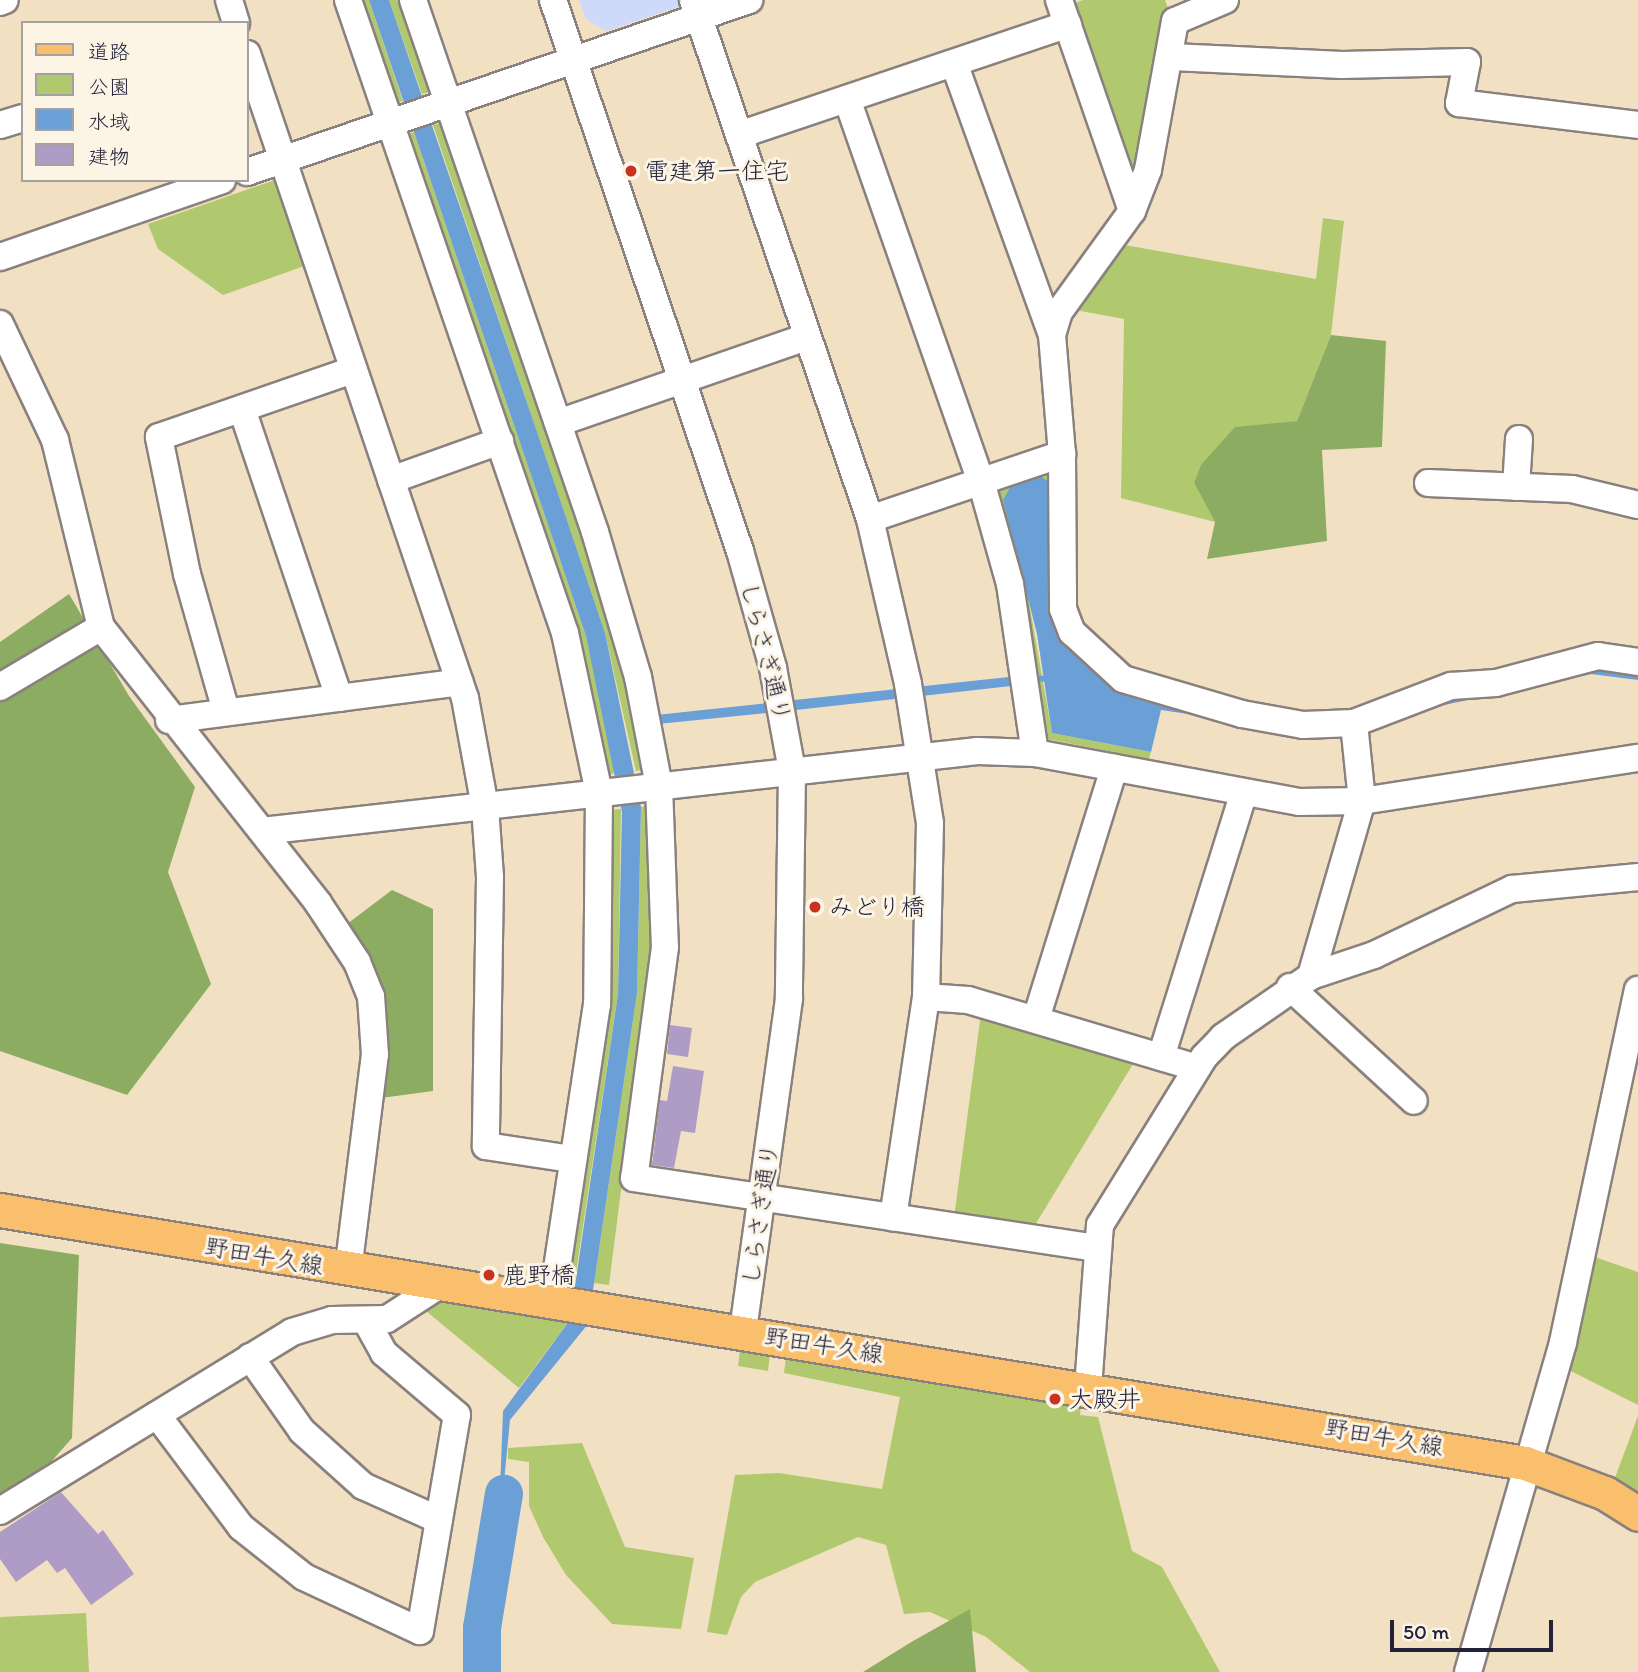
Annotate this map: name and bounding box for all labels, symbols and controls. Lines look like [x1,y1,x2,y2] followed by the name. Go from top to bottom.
[21,21,248,182] legend
[88,39,130,64] text: 道路
[88,74,130,99] text: 公園
[88,109,130,134] text: 水域
[88,144,130,169] text: 建物
[645,157,789,185] place label: 電建第一住宅
[623,163,639,179] marker: 電建第一住宅
[735,579,797,725] street label: しらさぎ通り
[829,893,925,921] place label: みどり橋
[807,899,823,915] marker: みどり橋
[736,1141,784,1287] street label: しらさぎ通り
[202,1231,326,1281] street label: 野田牛久線
[503,1261,575,1289] place label: 鹿野橋
[481,1267,497,1283] marker: 鹿野橋
[762,1321,886,1369] street label: 野田牛久線
[1069,1385,1141,1413] place label: 大殿井
[1047,1391,1063,1407] marker: 大殿井
[1322,1412,1446,1462] street label: 野田牛久線
[1393,1606,1556,1650] scale bar
[1403,1619,1449,1644] text: 50 m

